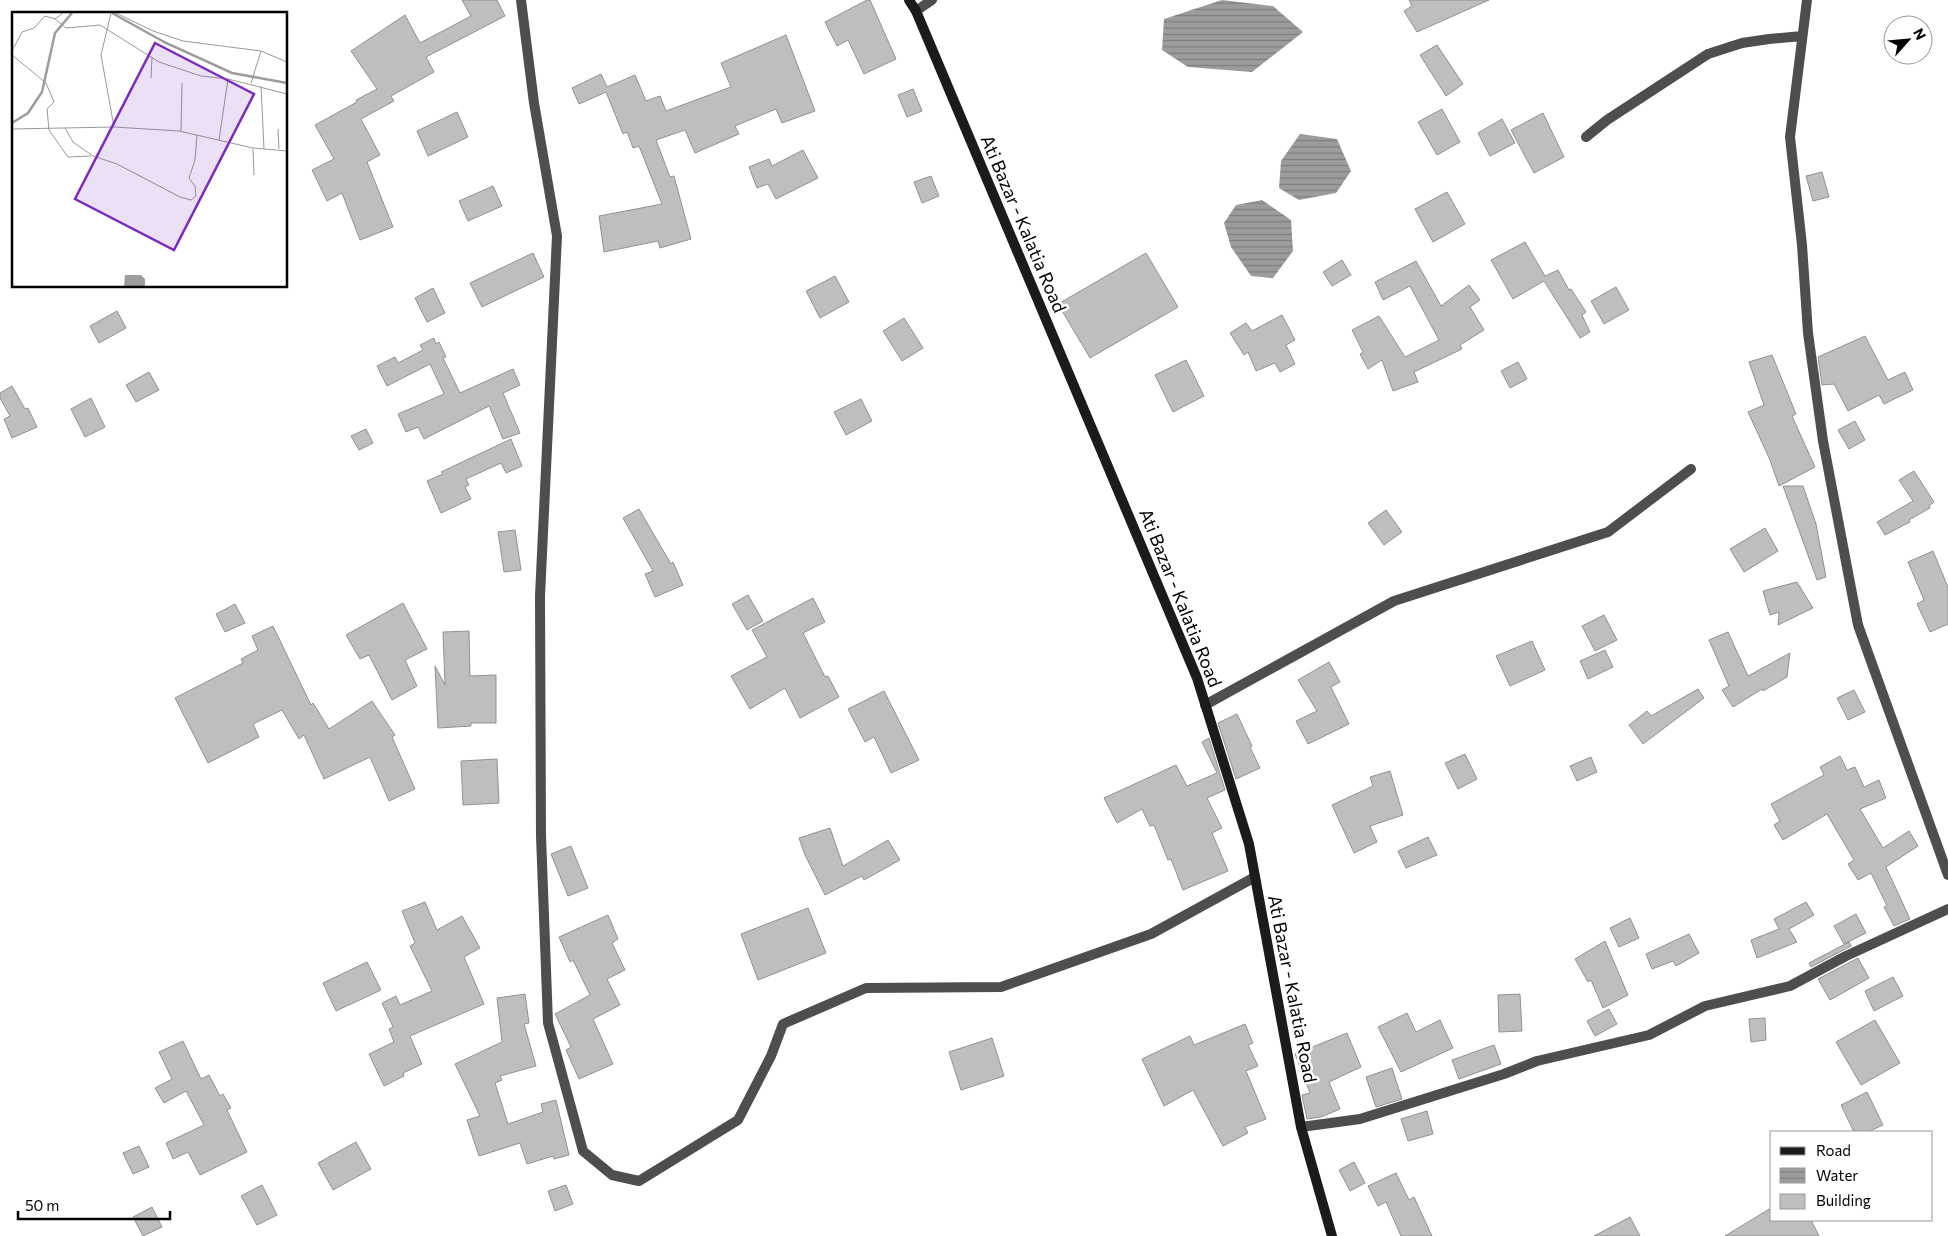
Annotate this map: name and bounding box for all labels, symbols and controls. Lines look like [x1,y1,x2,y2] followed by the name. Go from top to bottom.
[12,12,288,288] inset map
[1883,15,1933,65] north arrow
[1910,25,1930,42] text: N
[977,132,1071,316] street label: Ati Bazar - Kalatia Road
[1135,505,1227,690] street label: Ati Bazar - Kalatia Road
[1264,893,1322,1084] street label: Ati Bazar - Kalatia Road
[1770,1131,1933,1221] legend
[1816,1141,1851,1159] text: Road
[1816,1166,1858,1184] text: Water
[18,1188,170,1220] scale bar
[1816,1191,1871,1209] text: Building
[25,1196,59,1214] text: 50 m

